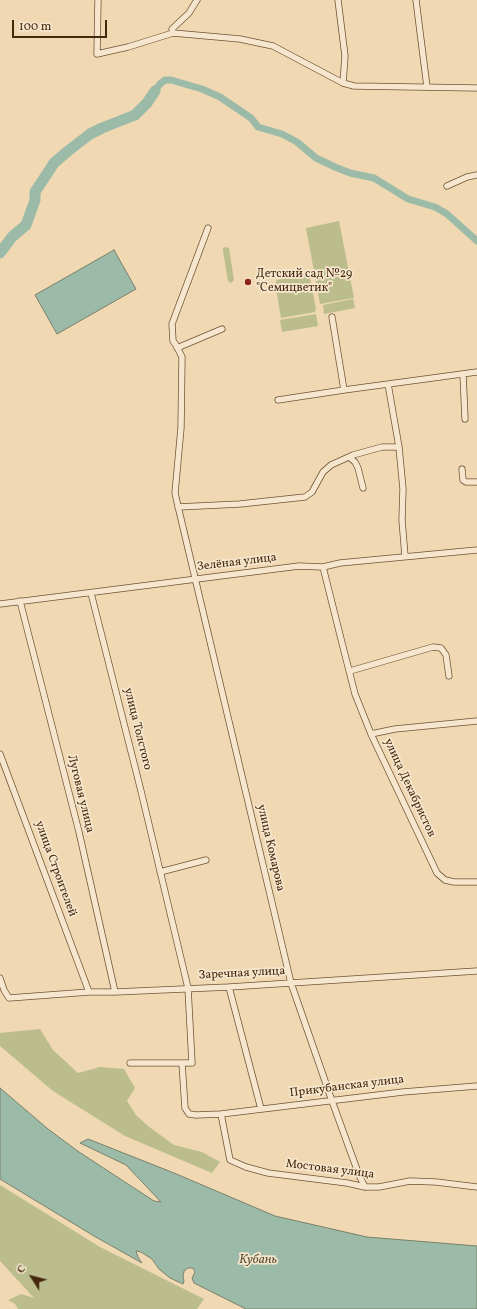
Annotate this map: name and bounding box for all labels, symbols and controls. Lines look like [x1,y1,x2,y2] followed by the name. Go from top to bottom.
[14,12,109,38] scale bar
[19,19,51,35] text: 100 m
[256,268,352,296] place label: Детский сад №29 "Семицветик"
[243,277,253,287] marker: Детский сад №29 "Семицветик"
[196,551,278,575] street label: Зелёная улица
[120,686,154,772] street label: улица Толстого
[380,736,438,840] street label: улица Декабристов
[63,754,97,834] street label: Луговая улица
[253,803,287,893] street label: улица Комарова
[31,819,79,919] street label: улица Строителей
[198,965,286,983] street label: Заречная улица
[289,1073,405,1101] street label: Прикубанская улица
[285,1157,375,1183] street label: Мостовая улица
[239,1253,277,1269] water label: Кубань
[12,1257,52,1297] north arrow
[14,1262,30,1277] text: С

